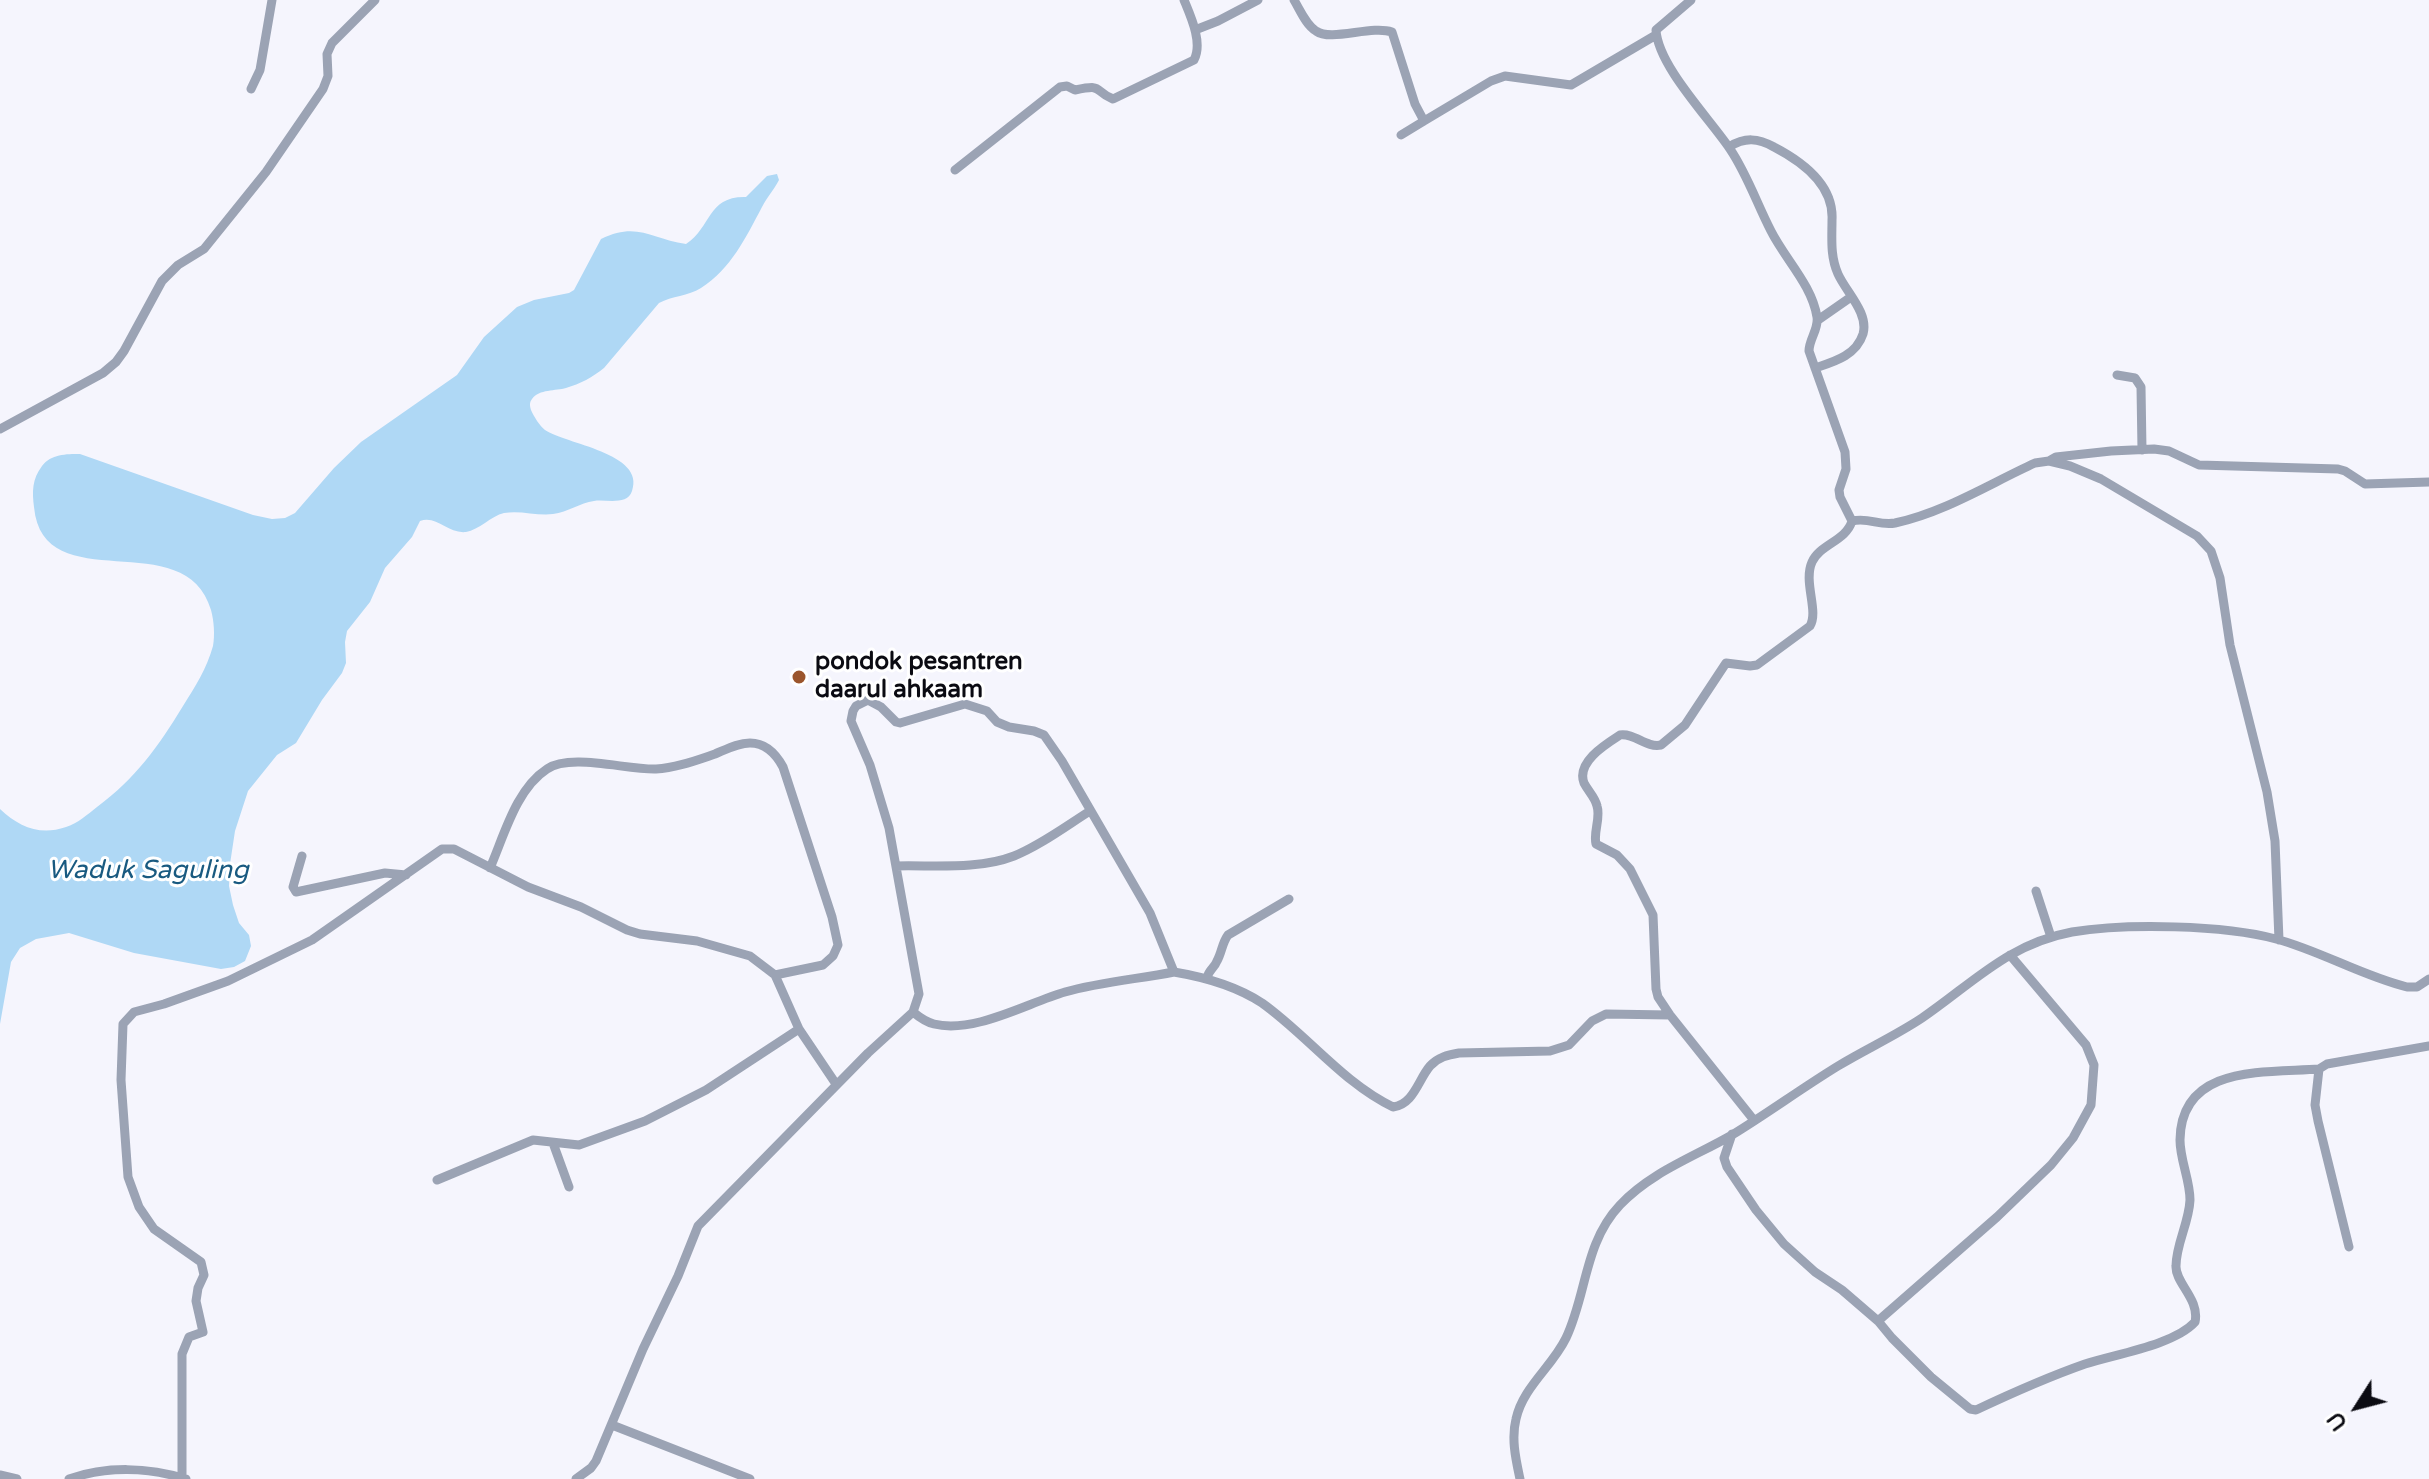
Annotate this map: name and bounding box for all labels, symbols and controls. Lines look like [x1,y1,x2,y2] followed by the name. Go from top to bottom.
[815,649,1023,705] place label: pondok pesantren daarul ahkaam
[790,668,808,686] marker: pondok pesantren daarul ahkaam
[47,855,249,887] water label: Waduk Saguling
[2317,1367,2397,1447] north arrow
[2322,1407,2353,1435] text: U

